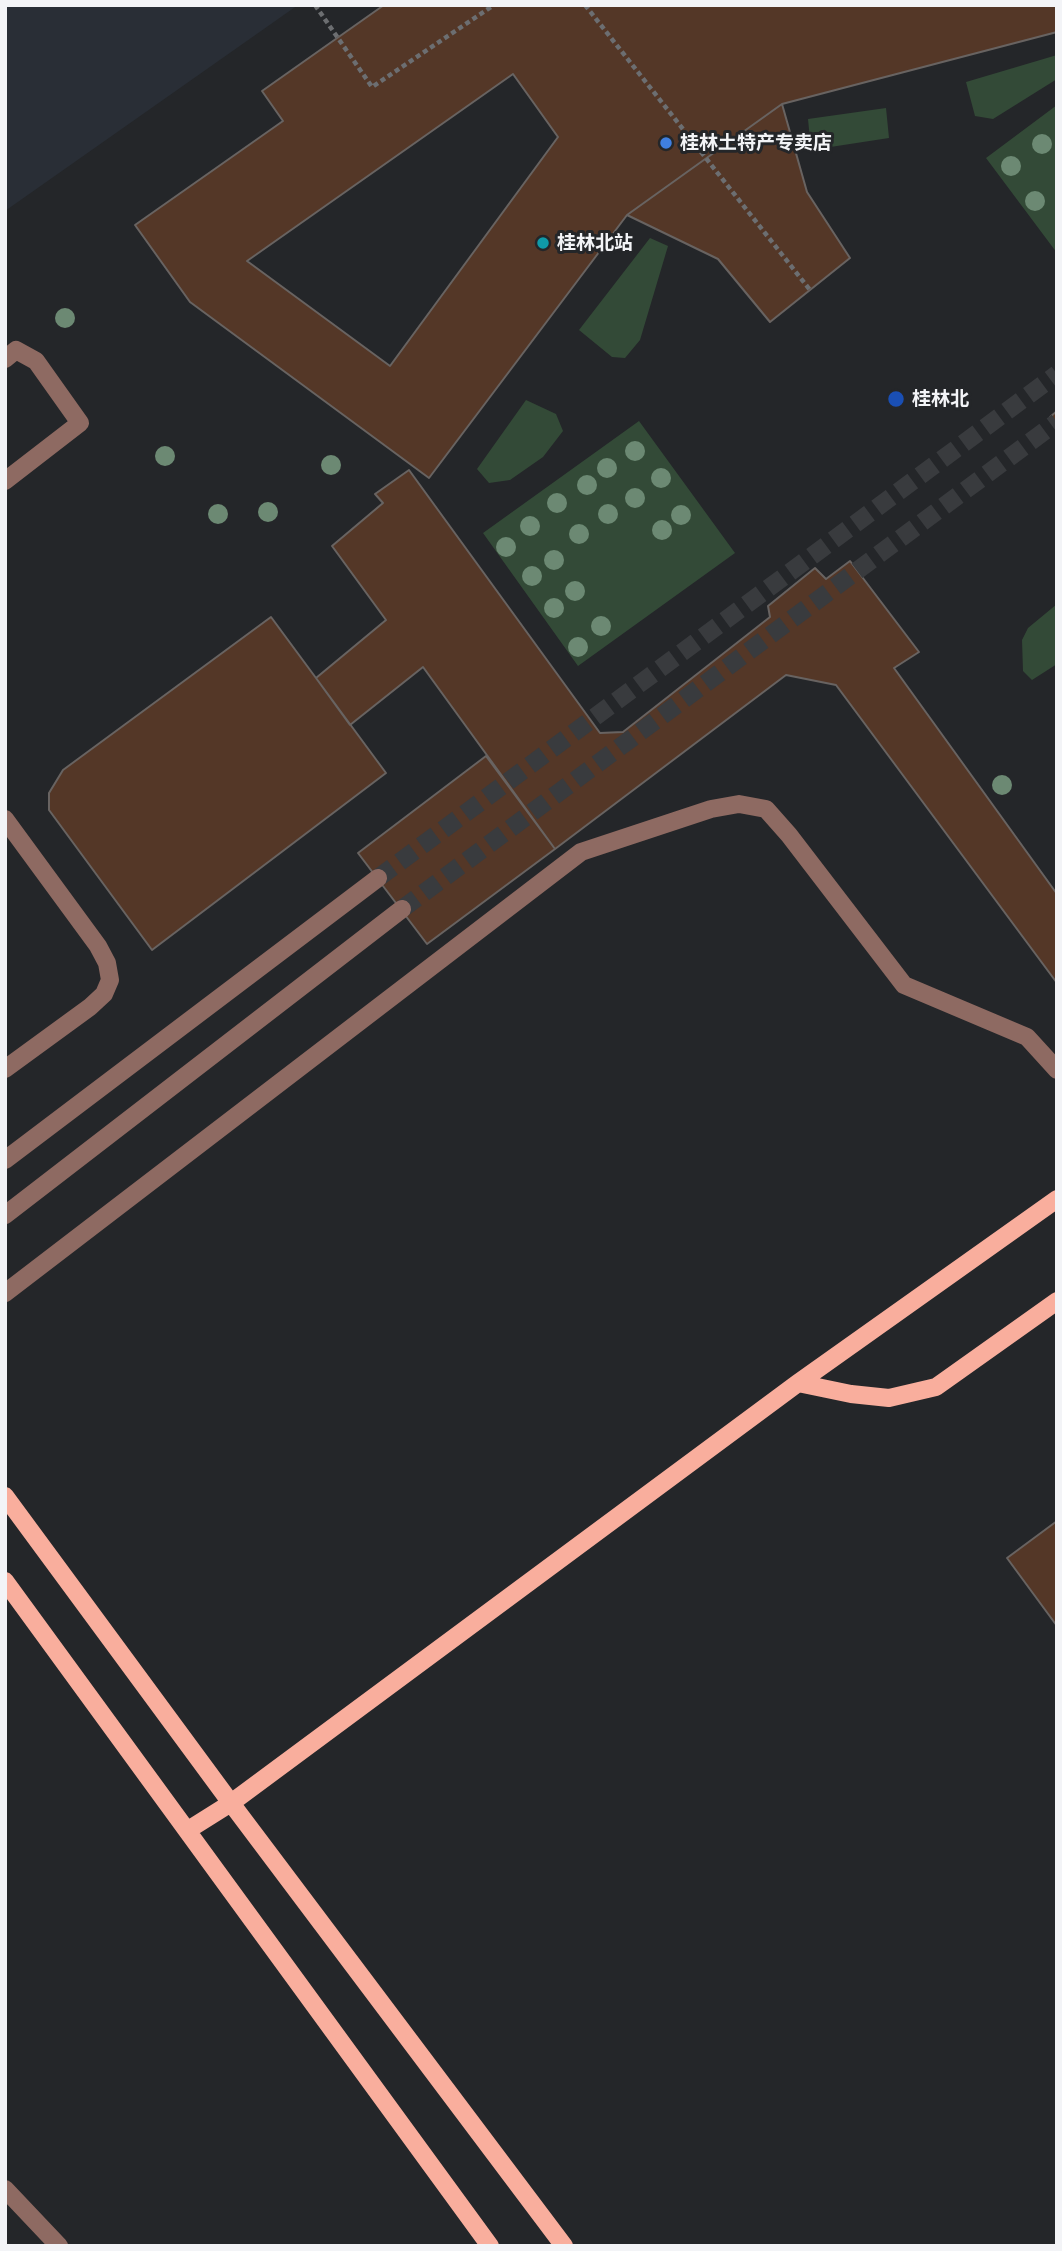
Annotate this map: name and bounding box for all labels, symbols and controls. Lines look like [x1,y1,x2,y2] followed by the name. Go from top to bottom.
[680,132,832,154] place label: 桂林土特产专卖店
[658,135,674,151] marker: 桂林土特产专卖店
[557,232,633,254] place label: 桂林北站
[535,235,551,251] marker: 桂林北站
[912,388,969,410] place label: 桂林北
[886,389,906,409] marker: 桂林北

